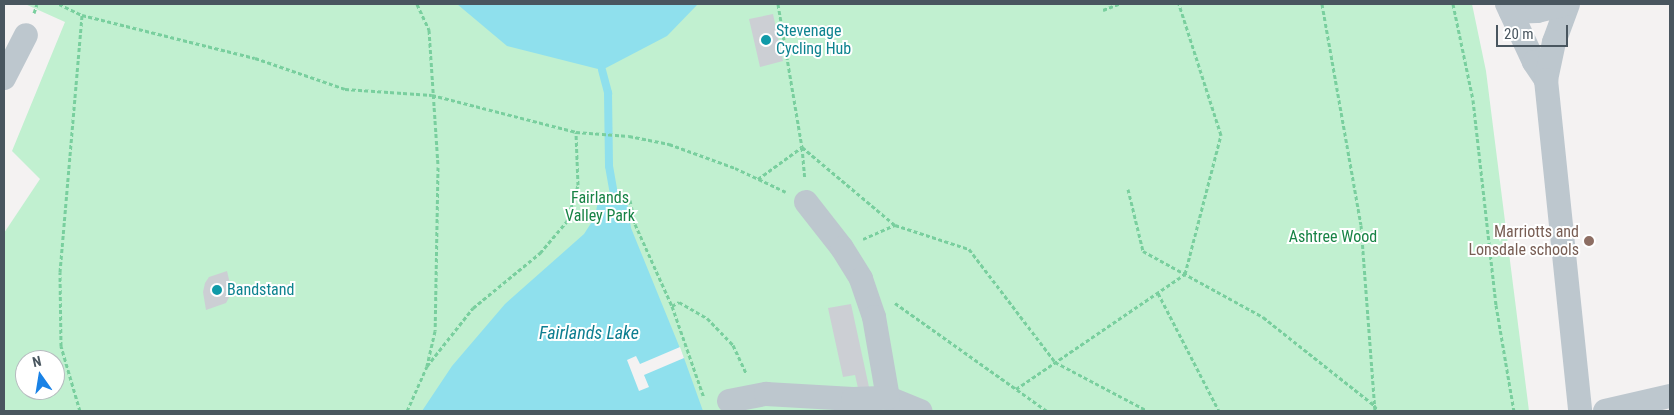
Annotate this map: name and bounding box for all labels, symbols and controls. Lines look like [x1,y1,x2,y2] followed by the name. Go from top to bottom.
[1499,15,1572,47] scale bar
[776,21,851,59] place label: Stevenage Cycling Hub
[1504,25,1534,43] text: 20 m
[760,34,772,46] marker: Stevenage Cycling Hub
[565,188,635,226] park label: Fairlands Valley Park
[1468,222,1579,260] place label: Marriotts and Lonsdale schools
[1289,227,1377,247] park label: Ashtree Wood
[1583,235,1595,247] marker: Marriotts and Lonsdale schools
[227,280,294,300] place label: Bandstand
[211,284,223,296] marker: Bandstand
[539,322,639,344] water label: Fairlands Lake
[15,350,65,400] north arrow
[31,353,43,370] text: N

